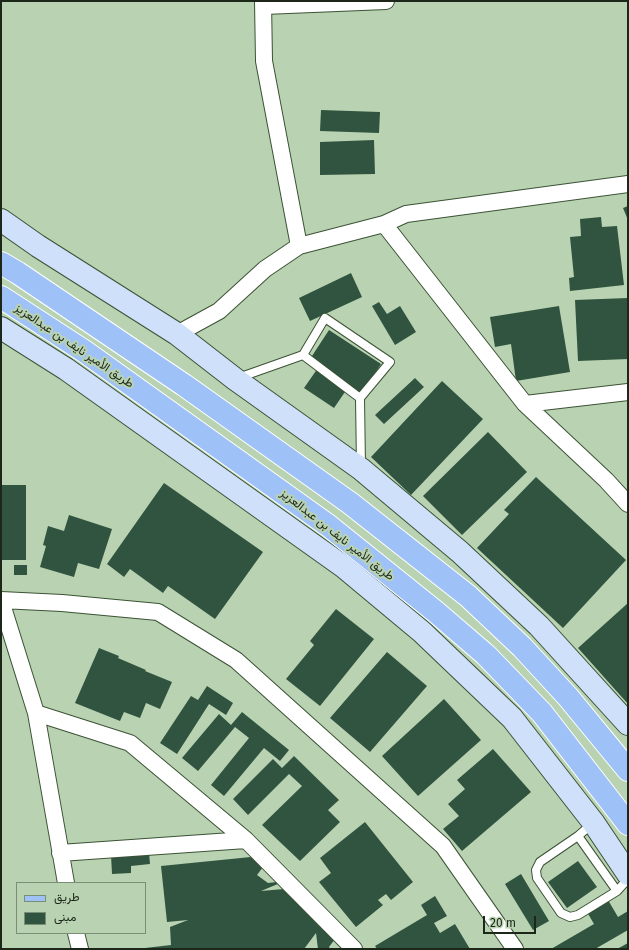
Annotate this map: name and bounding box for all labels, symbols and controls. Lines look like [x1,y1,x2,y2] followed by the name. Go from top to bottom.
[12,301,136,391] street label: طريق الأمير نايف بن عبدالعزيز
[277,486,397,584] street label: طريق الأمير نايف بن عبدالعزيز
[16,882,146,934] legend
[54,890,79,904] text: طريق
[485,908,538,934] scale bar
[54,910,76,924] text: مبنى
[490,916,516,930] text: 20 m

